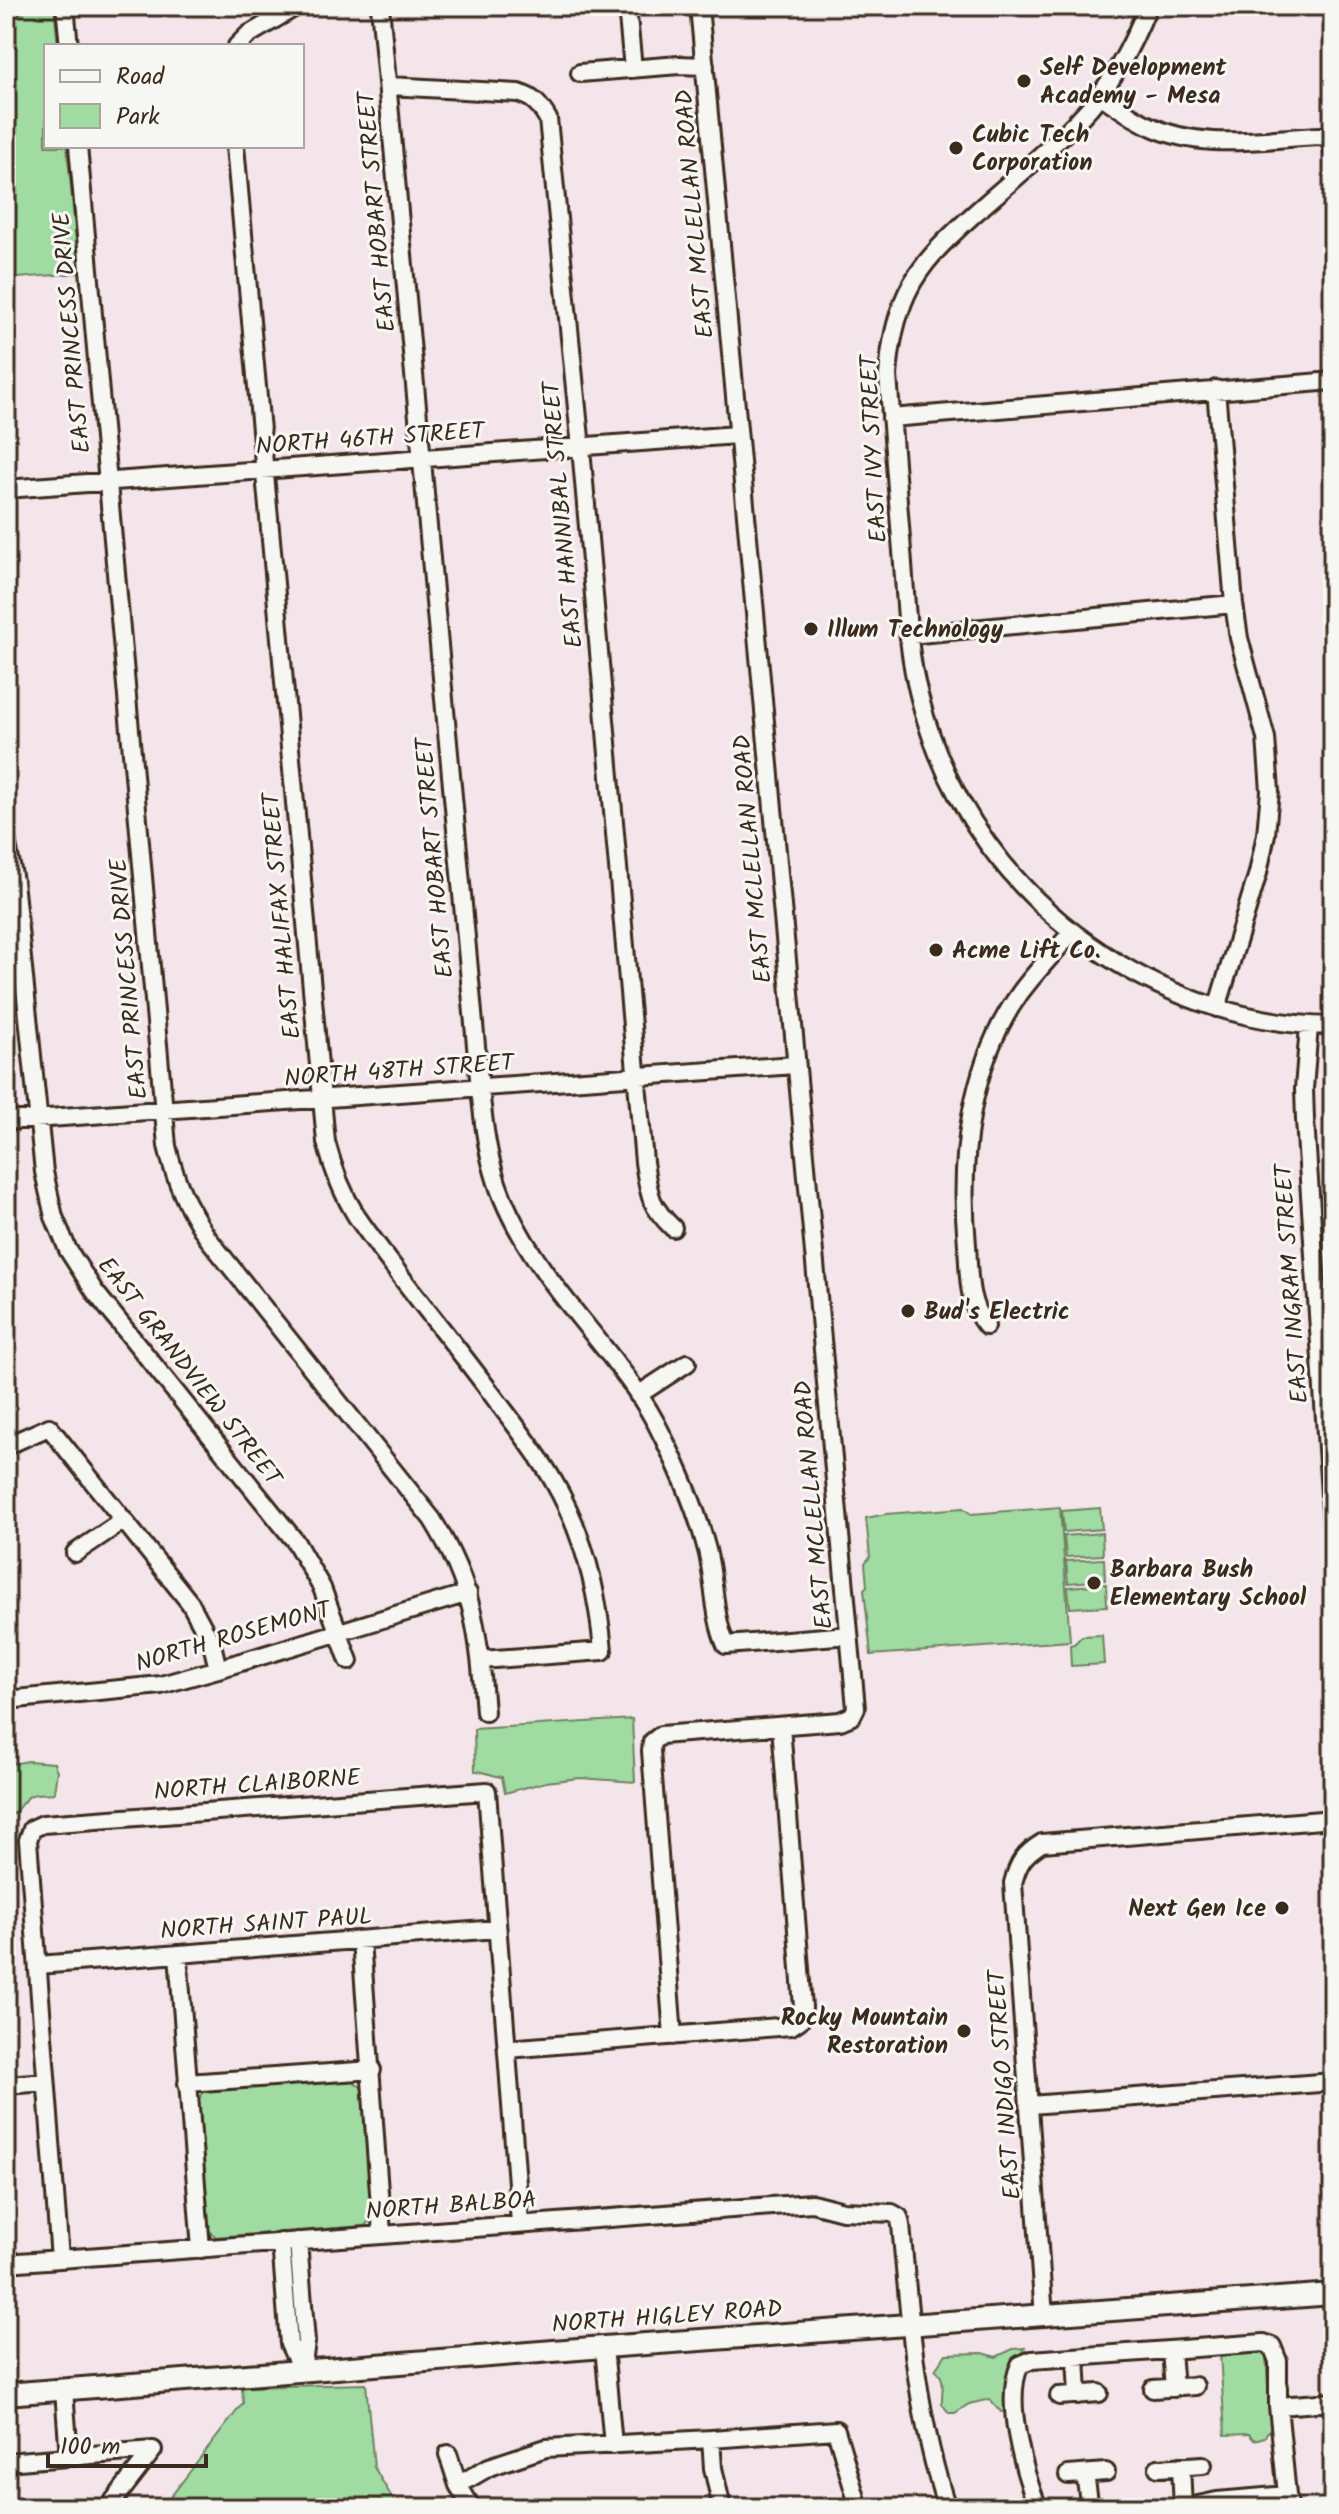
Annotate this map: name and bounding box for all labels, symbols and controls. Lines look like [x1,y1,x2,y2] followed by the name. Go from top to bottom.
[44,44,304,148] legend
[1040,49,1227,116] place label: Self Development Academy - Mesa
[116,58,165,97] text: Road
[1015,72,1033,90] marker: Self Development Academy - Mesa
[347,88,407,334] street label: EAST HOBART STREET
[665,88,726,340] street label: EAST MCLELLAN ROAD
[116,98,160,137] text: Park
[972,116,1093,183] place label: Cubic Tech Corporation
[947,139,965,157] marker: Cubic Tech Corporation
[42,210,102,455] street label: EAST PRINCESS DRIVE
[850,352,899,544] street label: EAST IVY STREET
[532,378,595,650] street label: EAST HANNIBAL STREET
[254,412,488,467] street label: NORTH 46TH STREET
[827,611,1004,650] place label: Illum Technology
[802,620,820,638] marker: Illum Technology
[723,733,784,985] street label: EAST MCLELLAN ROAD
[405,734,465,980] street label: EAST HOBART STREET
[252,789,313,1041] street label: EAST HALIFAX STREET
[99,856,159,1101] street label: EAST PRINCESS DRIVE
[952,932,1101,971] place label: Acme Lift Co.
[927,941,945,959] marker: Acme Lift Co.
[283,1044,517,1099] street label: NORTH 48TH STREET
[1265,1161,1320,1405] street label: EAST INGRAM STREET
[87,1249,292,1497] street label: EAST GRANDVIEW STREET
[924,1293,1070,1332] place label: Bud's Electric
[899,1302,917,1320] marker: Bud's Electric
[784,1379,845,1631] street label: EAST MCLELLAN ROAD
[1110,1551,1307,1618] place label: Barbara Bush Elementary School
[1085,1574,1103,1592] marker: Barbara Bush Elementary School
[131,1590,338,1684] street label: NORTH ROSEMONT
[152,1759,363,1812] street label: NORTH CLAIBORNE
[1128,1890,1266,1929] place label: Next Gen Ice
[159,1898,373,1951] street label: NORTH SAINT PAUL
[1273,1899,1291,1917] marker: Next Gen Ice
[978,1967,1033,2201] street label: EAST INDIGO STREET
[781,1999,948,2066] place label: Rocky Mountain Restoration
[955,2022,973,2040] marker: Rocky Mountain Restoration
[364,2181,538,2232] street label: NORTH BALBOA
[550,2290,784,2345] street label: NORTH HIGLEY ROAD
[48,2418,206,2468] scale bar
[60,2428,120,2467] text: 100 m

